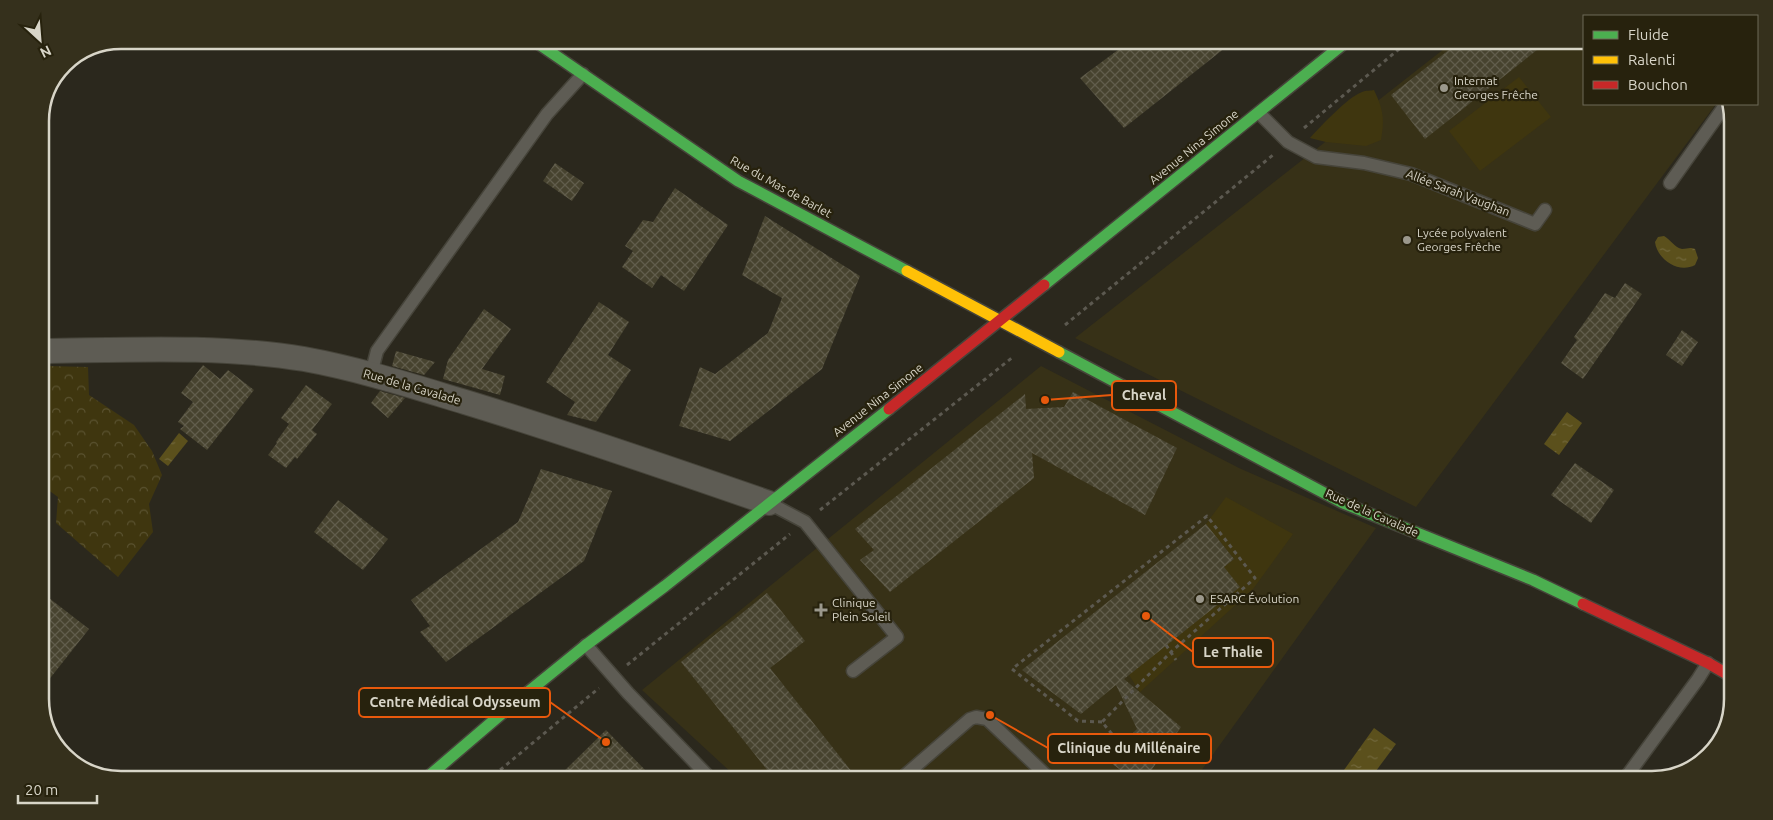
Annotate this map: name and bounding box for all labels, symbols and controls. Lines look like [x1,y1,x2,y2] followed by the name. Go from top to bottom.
[15,15,65,65] north arrow
[1583,15,1758,105] legend
[1628,26,1669,43] text: Fluide
[37,42,54,61] text: N
[1628,51,1675,68] text: Ralenti
[1454,74,1538,101] place label: Internat Georges Frêche
[1628,76,1688,93] text: Bouchon
[1438,82,1450,94] marker: Internat Georges Frêche
[1147,107,1241,186] street label: Avenue Nina Simone
[728,153,835,220] street label: Rue du Mas de Barlet
[1404,167,1512,218] street label: Allée Sarah Vaughan
[1417,226,1507,253] place label: Lycée polyvalent Georges Frêche
[1401,234,1413,246] marker: Lycée polyvalent Georges Frêche
[830,360,925,439] street label: Avenue Nina Simone
[362,366,462,407] street label: Rue de la Cavalade
[1112,381,1176,410] callout: Cheval
[1122,387,1166,403] text: Cheval
[1324,486,1421,539] street label: Rue de la Cavalade
[1210,592,1299,605] place label: ESARC Évolution
[1194,593,1206,605] marker: ESARC Évolution
[832,596,891,623] place label: Clinique Plein Soleil
[814,603,828,617] marker: Clinique Plein Soleil
[1193,638,1273,667] callout: Le Thalie
[1203,644,1263,660] text: Le Thalie
[359,688,550,717] callout: Centre Médical Odysseum
[369,694,541,710] text: Centre Médical Odysseum
[1048,734,1211,763] callout: Clinique du Millénaire
[1057,740,1201,756] text: Clinique du Millénaire
[18,772,96,804] scale bar
[25,781,58,798] text: 20 m

